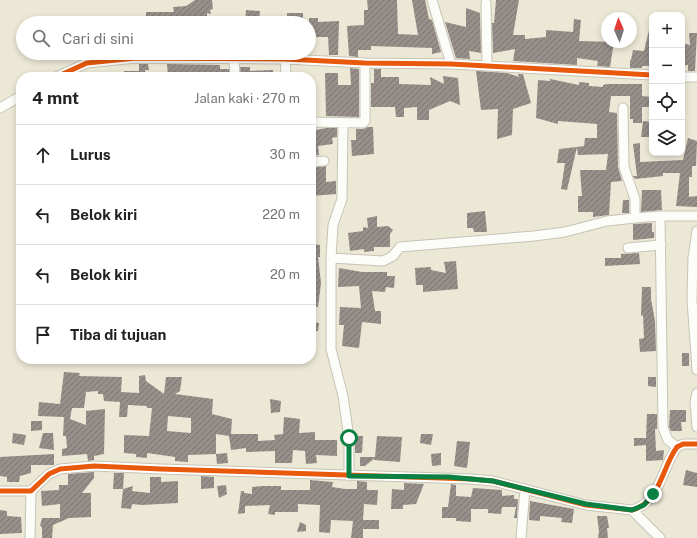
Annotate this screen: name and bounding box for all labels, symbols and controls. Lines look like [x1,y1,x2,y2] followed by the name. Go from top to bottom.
[601,12,637,48] north arrow
[649,12,685,156] map controls
[649,12,685,48] button: +
[16,16,316,60] search box
[30,27,52,49] icon: search
[62,30,134,47] text: Cari di sini
[649,48,685,84] button: −
[649,84,685,120] button: locate
[32,88,79,108] text: 4 mnt
[194,91,300,106] text: Jalan kaki · 270 m
[649,120,685,156] button: layers
[32,144,54,166] icon: ahead
[70,146,111,163] text: Lurus
[270,147,300,162] text: 30 m
[32,204,54,226] icon: left
[70,206,137,223] text: Belok kiri
[262,207,300,222] text: 220 m
[32,264,54,286] icon: left
[70,266,137,283] text: Belok kiri
[270,267,300,282] text: 20 m
[32,324,54,346] icon: arrive
[70,326,166,343] text: Tiba di tujuan
[340,429,358,447] route start
[644,485,662,503] route end

